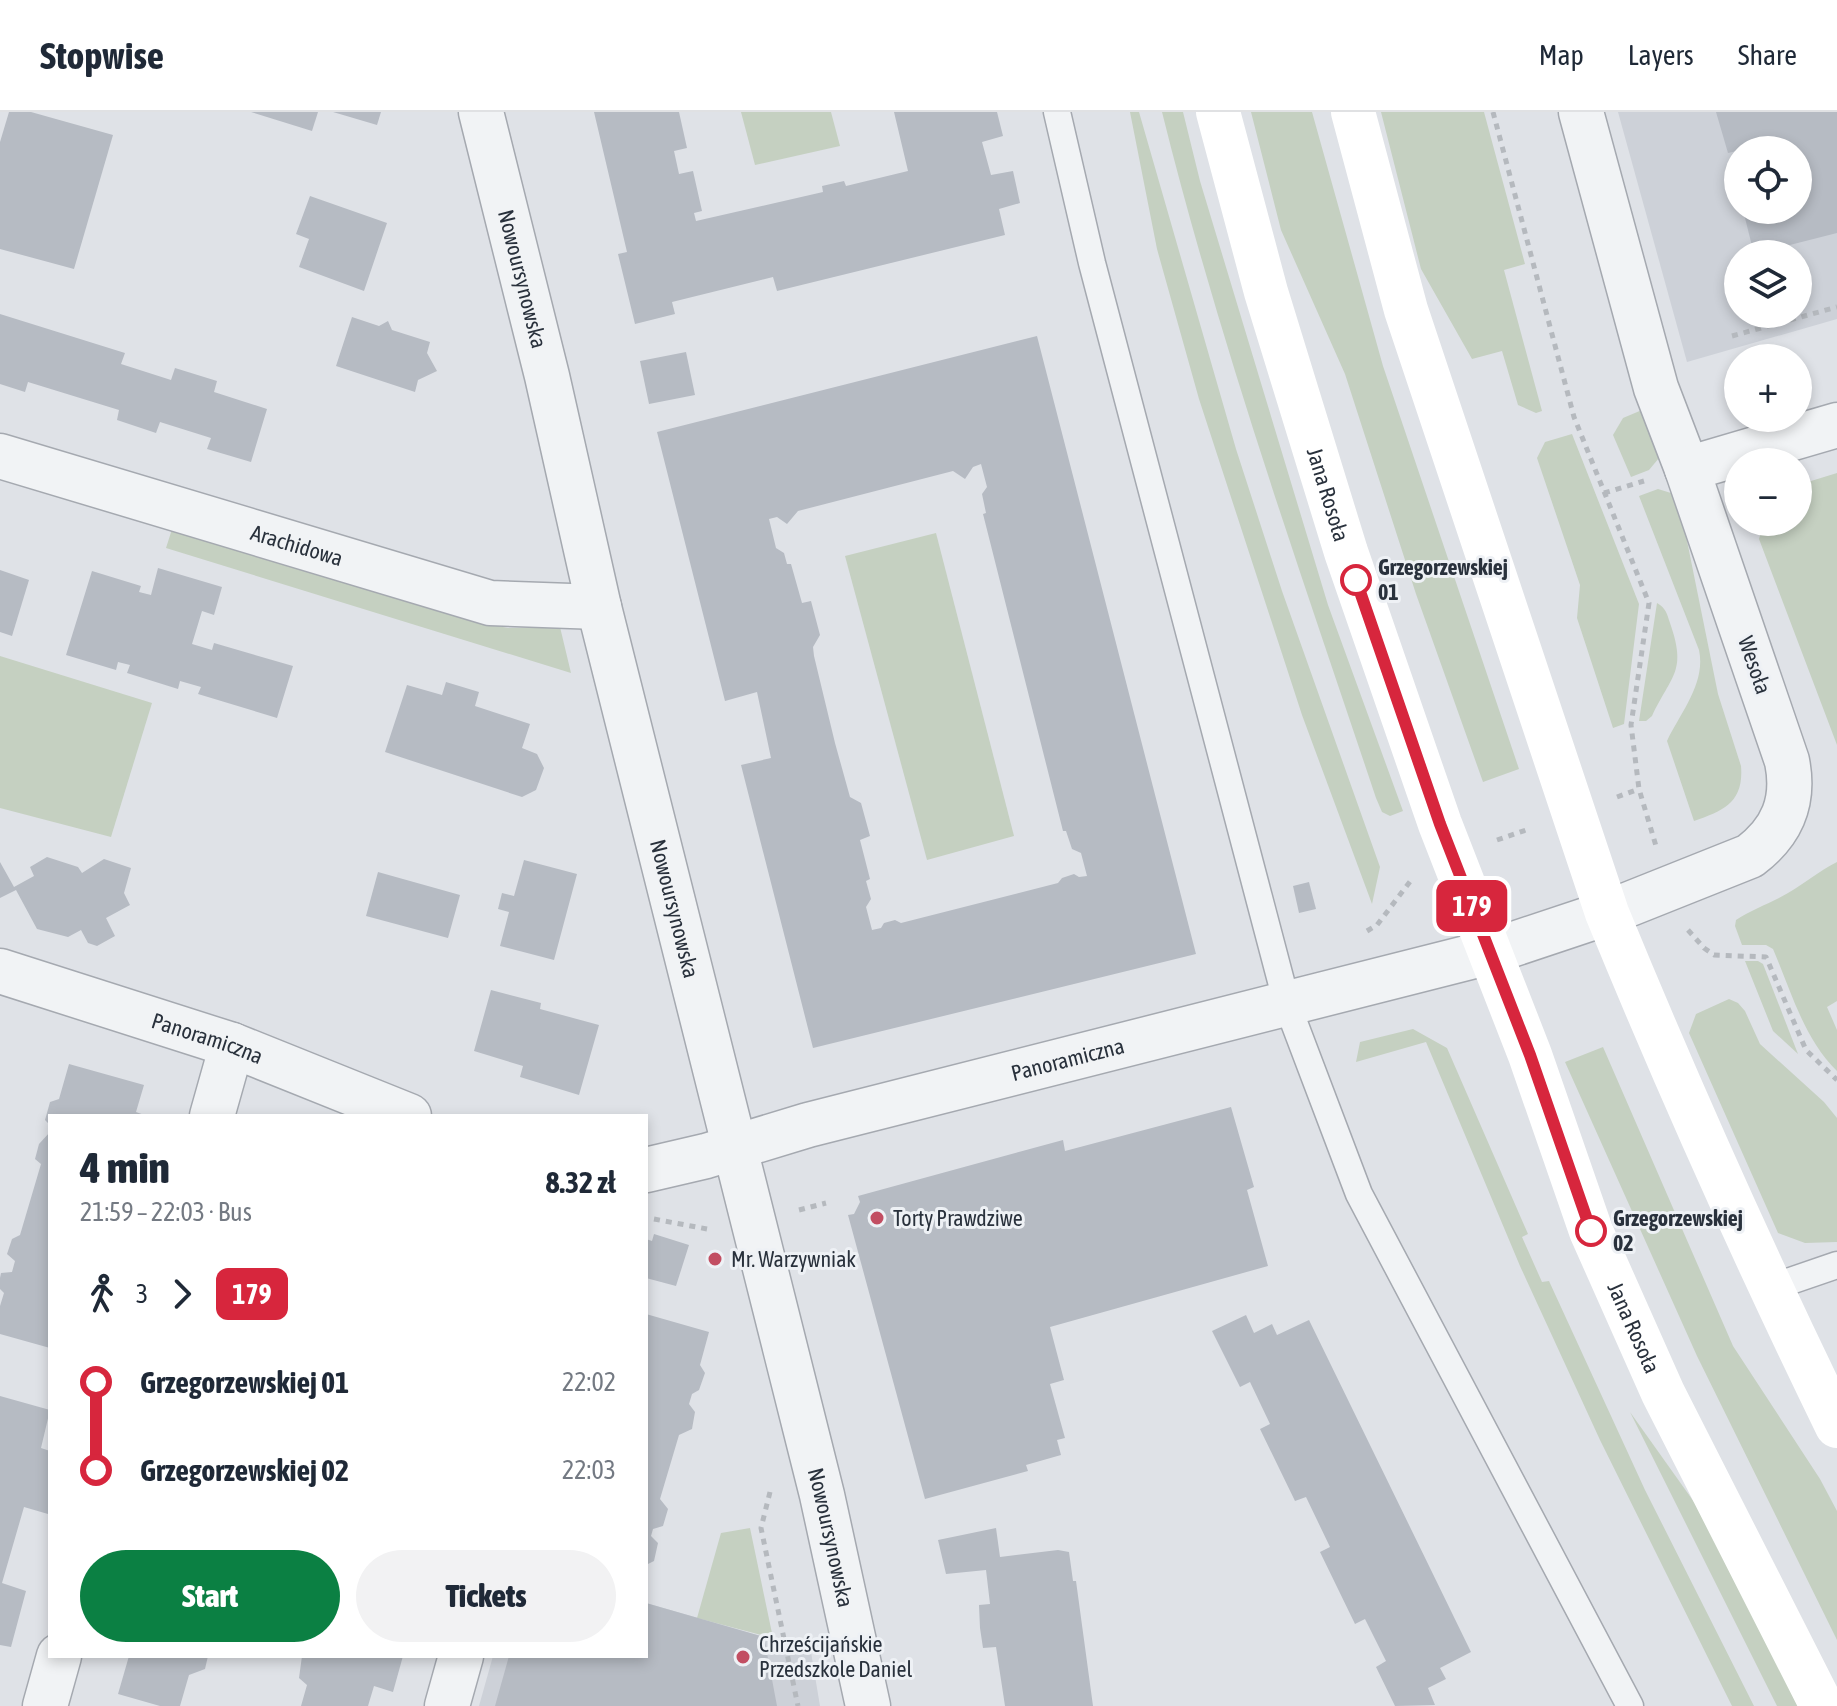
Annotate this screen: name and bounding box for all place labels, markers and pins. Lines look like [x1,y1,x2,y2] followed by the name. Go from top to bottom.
[1378,554,1508,605] place label: Grzegorzewskiej 01
[1341,565,1371,595] marker: Grzegorzewskiej 01
[893,1205,1023,1231] place label: Torty Prawdziwe
[1613,1205,1743,1256] place label: Grzegorzewskiej 02
[868,1209,886,1227] marker: Torty Prawdziwe
[1576,1216,1606,1246] marker: Grzegorzewskiej 02
[731,1246,856,1272] place label: Mr. Warzywniak
[706,1250,724,1268] marker: Mr. Warzywniak
[759,1631,912,1682] place label: Chrześcijańskie Przedszkole Daniel
[734,1648,752,1666] marker: Chrześcijańskie Przedszkole Daniel

